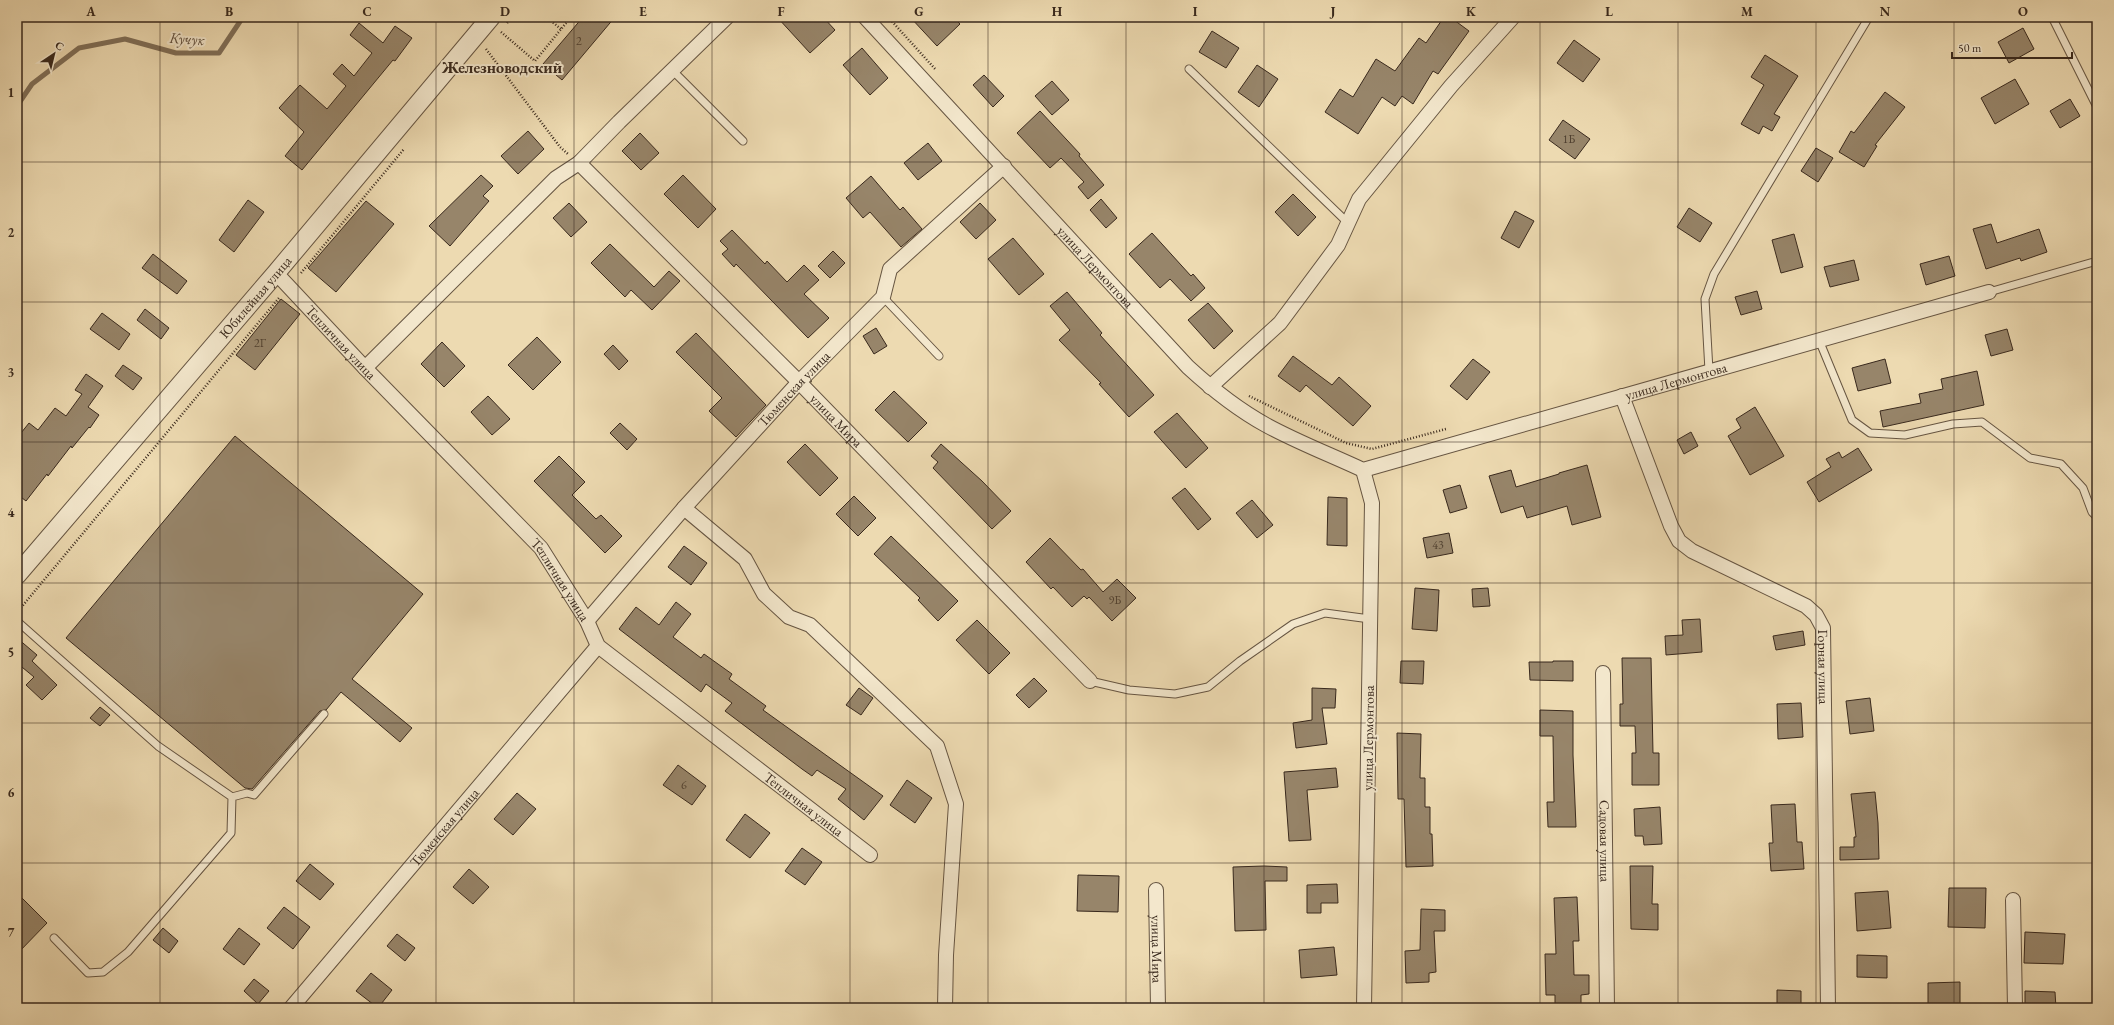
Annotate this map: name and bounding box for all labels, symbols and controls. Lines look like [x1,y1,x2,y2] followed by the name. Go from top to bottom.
[85,3,96,20] text: A
[225,3,233,20] text: B
[362,3,372,20] text: C
[500,3,510,20] text: D
[639,3,647,20] text: E
[777,3,785,20] text: F
[914,3,924,20] text: G
[1052,3,1063,20] text: H
[1193,3,1198,20] text: I
[1329,3,1336,20] text: J
[1466,3,1477,20] text: K
[1605,3,1613,20] text: L
[1741,3,1753,20] text: M
[1880,3,1891,20] text: N
[2018,3,2028,20] text: O
[168,28,206,49] water label: Кучук
[576,33,582,49] house number: 2
[34,34,74,74] north arrow
[1952,34,2072,60] scale bar
[53,38,67,54] text: С
[1958,40,1982,56] text: 50 m
[441,57,563,78] district label: Железноводский
[8,84,15,101] text: 1
[1563,131,1575,147] house number: 1Б
[1053,222,1138,312] street label: улица Лермонтова
[8,224,15,241] text: 2
[215,252,296,342] street label: Юбилейная улица
[302,301,381,384] street label: Тепличная улица
[254,335,267,351] house number: 2Г
[754,347,834,431] street label: Тюменская улица
[1623,358,1729,404] street label: улица Лермонтова
[8,364,15,381] text: 3
[806,390,867,451] street label: улица Мира
[8,504,15,521] text: 4
[527,534,594,625] street label: Тепличная улица
[1432,537,1444,553] house number: 43
[1109,592,1121,608] house number: 9Б
[1814,629,1833,705] street label: Горная улица
[8,644,14,661] text: 5
[1358,685,1378,791] street label: улица Лермонтова
[760,768,847,841] street label: Тепличная улица
[681,777,687,793] house number: 6
[8,784,15,801] text: 6
[406,784,483,870] street label: Тюменская улица
[1596,800,1615,883] street label: Садовая улица
[1147,915,1167,984] street label: улица Мира
[8,924,15,941] text: 7

